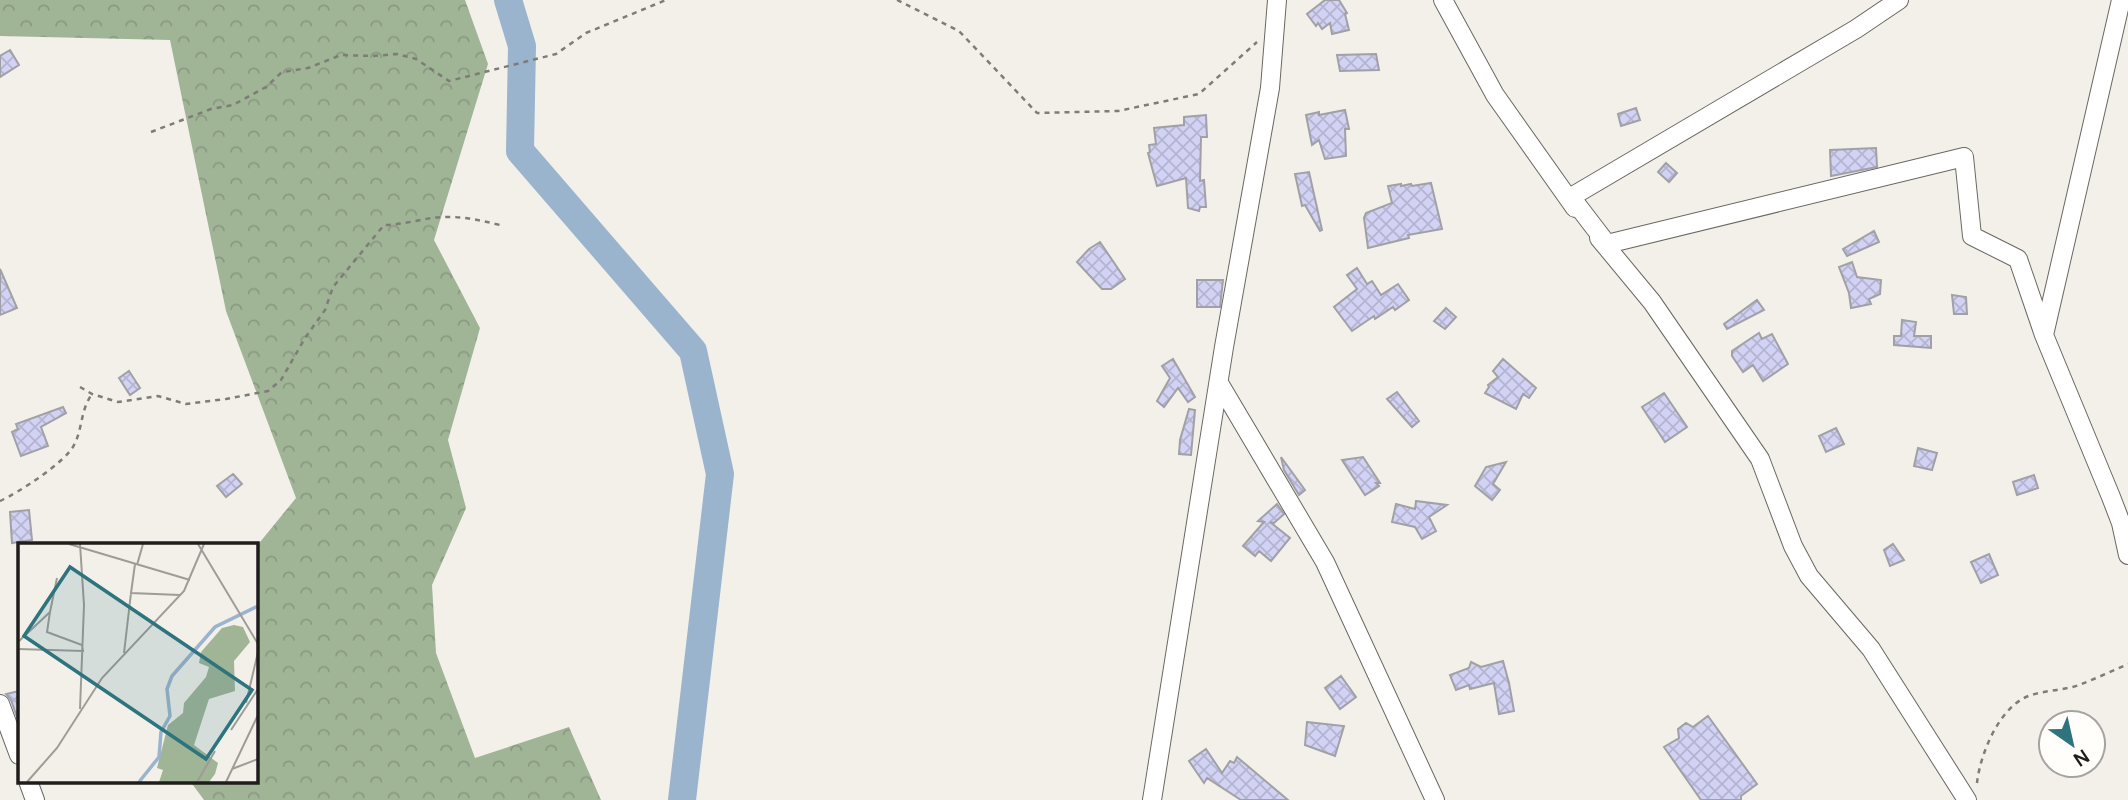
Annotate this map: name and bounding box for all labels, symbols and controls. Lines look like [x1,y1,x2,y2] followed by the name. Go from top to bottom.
[18,543,257,782] inset map
[2037,709,2107,779] north arrow
[2069,743,2094,773] text: N

